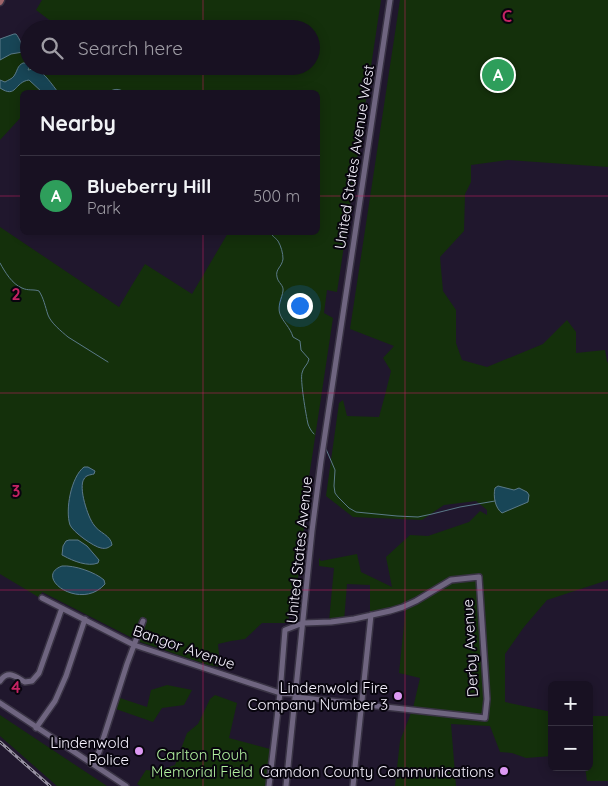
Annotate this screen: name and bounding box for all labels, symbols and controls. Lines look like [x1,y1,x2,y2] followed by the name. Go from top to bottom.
[502,6,512,26] text: C
[20,20,320,75] search box
[38,34,66,62] icon: search
[78,36,183,60] text: Search here
[482,56,514,94] pin: A
[330,63,378,251] street label: United States Avenue West
[40,110,116,136] text: Nearby
[87,174,211,198] text: Blueberry Hill
[51,186,61,206] text: A
[253,186,300,206] text: 500 m
[87,198,121,218] text: Park
[11,284,21,304] text: 2
[287,293,313,319] your location
[282,476,316,624] street label: United States Avenue
[12,481,20,501] text: 3
[458,598,482,698] street label: Derby Avenue
[130,621,238,673] street label: Bangor Avenue
[11,677,21,697] text: 4
[248,678,388,714] place label: Lindenwold Fire Company Number 3
[548,681,593,771] map controls
[548,681,593,726] button: +
[392,690,404,702] marker: Lindenwold Fire Company Number 3
[548,726,593,771] button: −
[50,733,129,769] place label: Lindenwold Police
[133,745,145,757] marker: Lindenwold Police
[151,745,253,781] park label: Carlton Rouh Memorial Field
[260,762,494,781] place label: Camdon County Communications
[498,765,510,777] marker: Camdon County Communications

